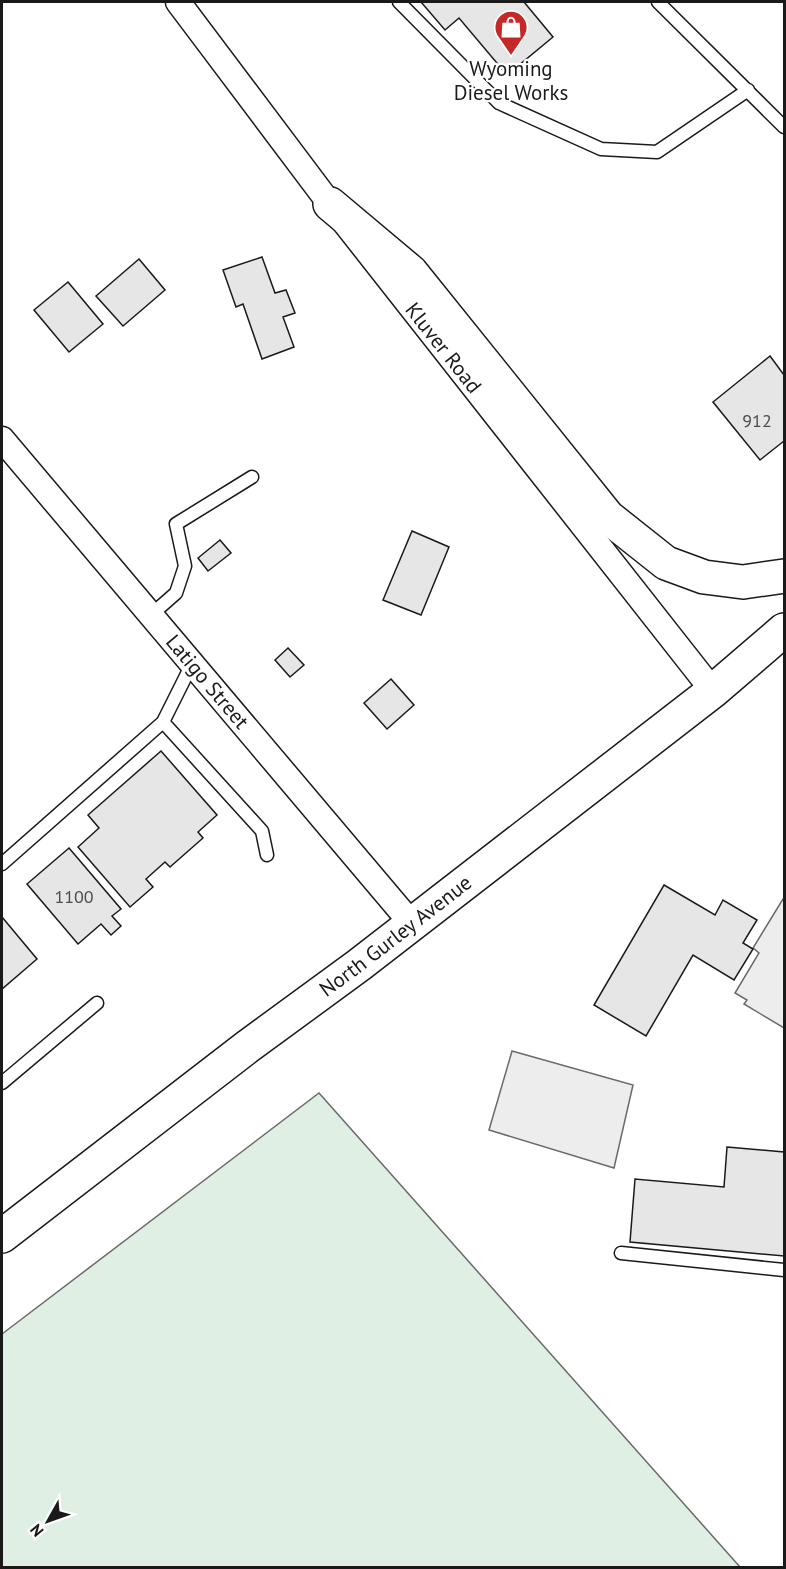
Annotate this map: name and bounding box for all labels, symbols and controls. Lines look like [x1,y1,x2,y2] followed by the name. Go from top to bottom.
[493,9,529,56] shop icon: Wyoming Diesel Works
[454,55,568,106] place label: Wyoming Diesel Works
[400,297,488,399] street label: Kluver Road
[742,409,772,432] house number: 912
[160,629,255,734] street label: Latigo Street
[314,869,477,1002] street label: North Gurley Avenue
[54,885,94,908] house number: 1100
[18,1491,78,1551] north arrow
[25,1520,48,1541] text: N

